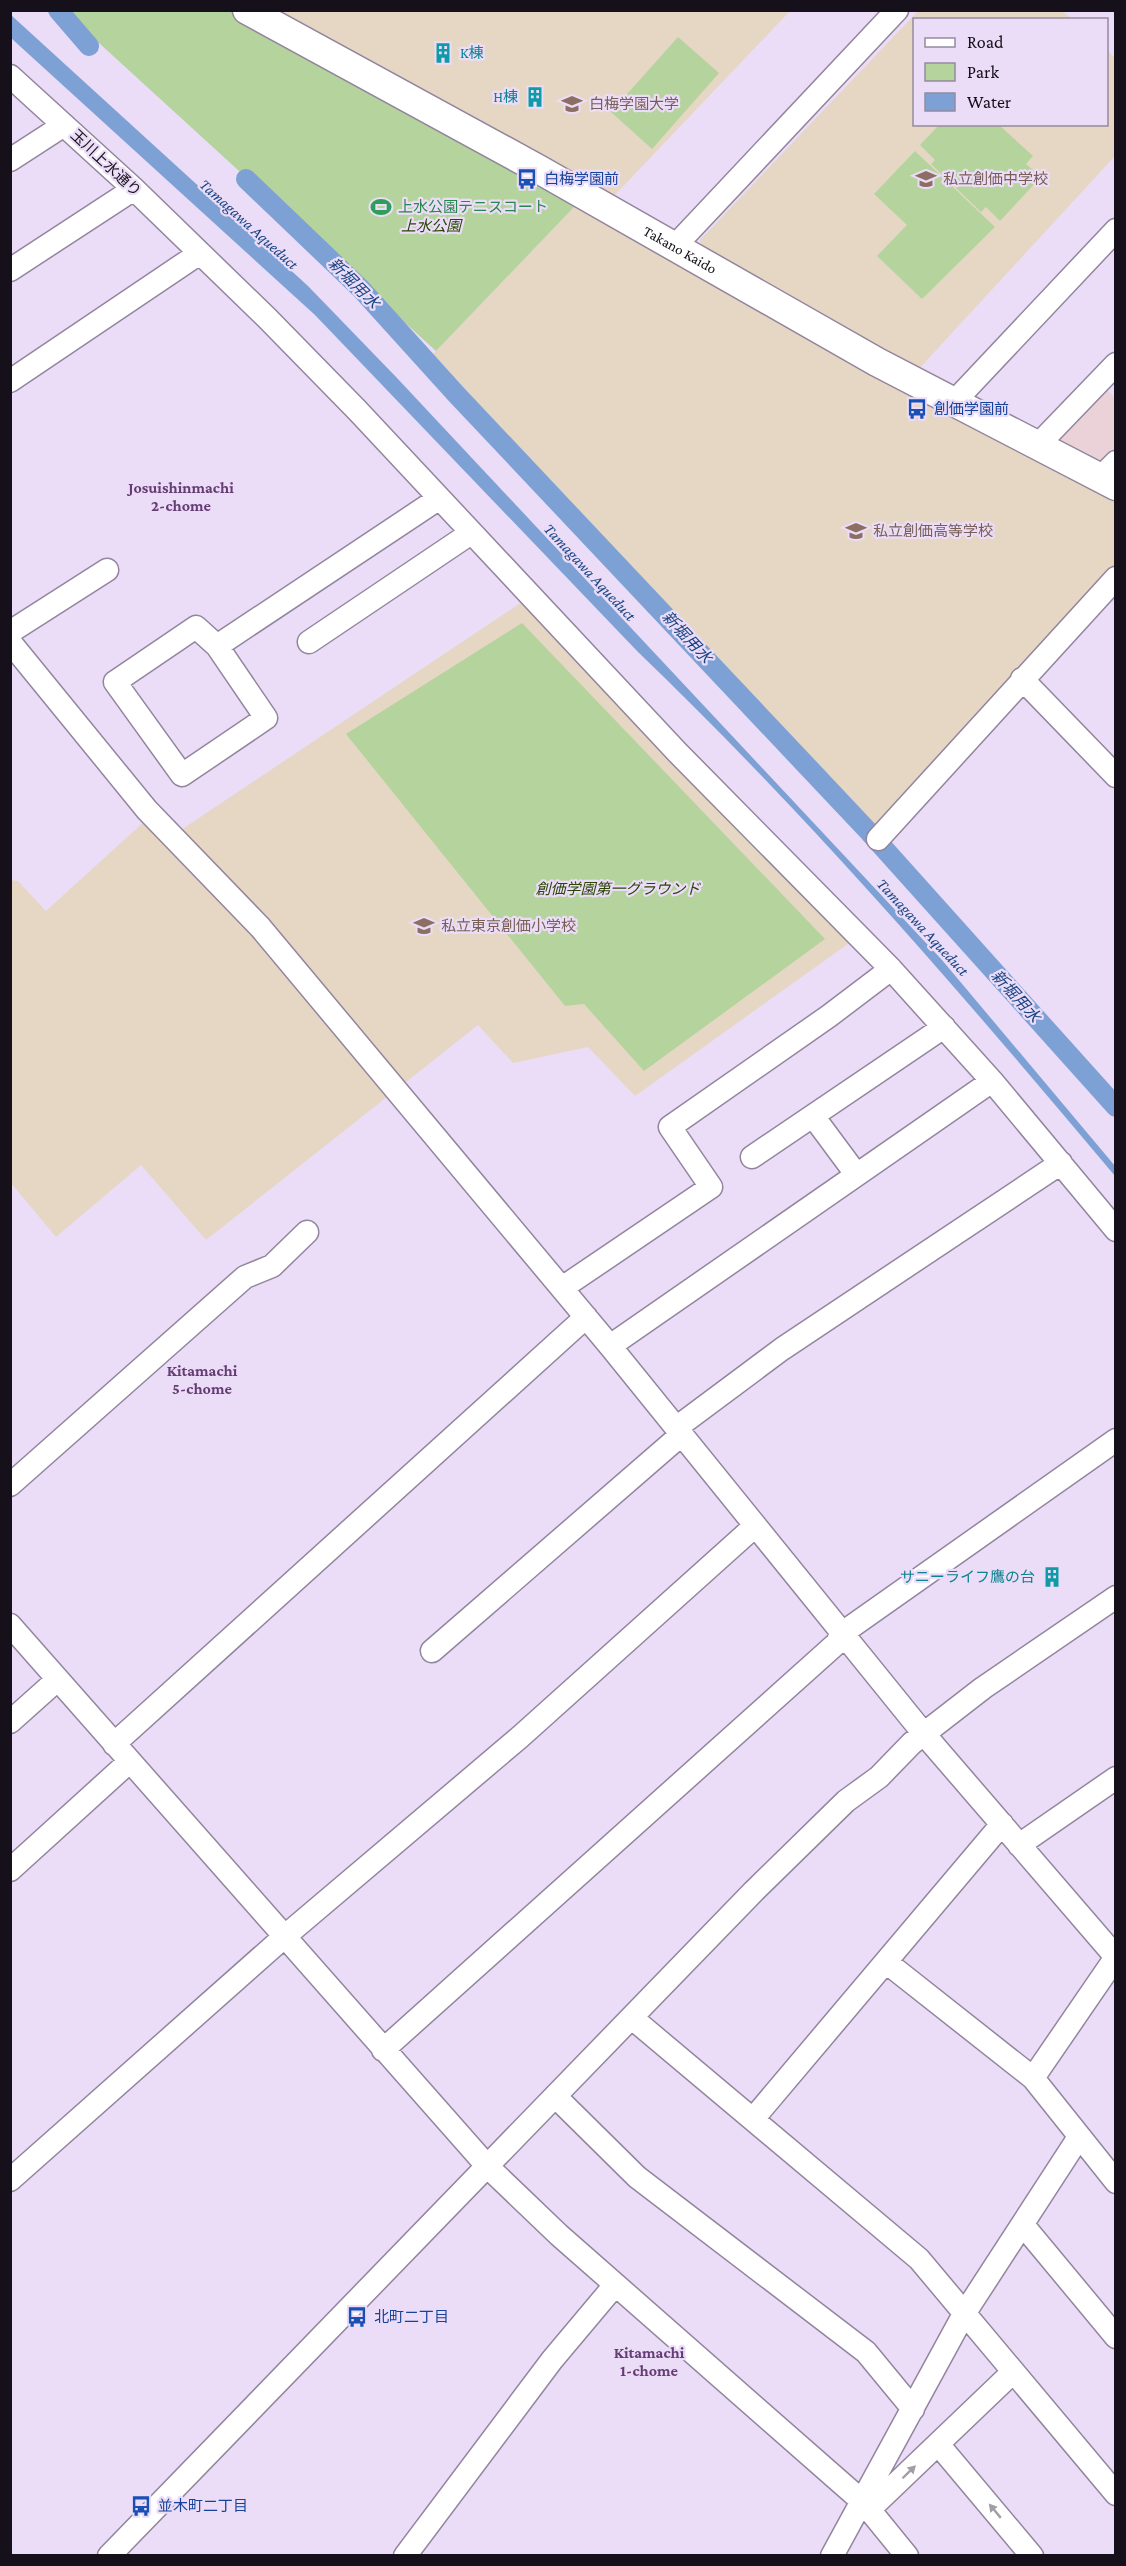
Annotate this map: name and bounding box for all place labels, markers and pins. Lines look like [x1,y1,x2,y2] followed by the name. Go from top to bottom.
[431,41,455,65] building icon: K棟
[460,44,484,61] place label: K棟
[523,85,547,109] building icon: H棟
[493,88,518,105] place label: H棟
[560,92,584,116] school or university icon: 白梅学園大学
[589,95,679,112] place label: 白梅学園大学
[515,167,539,191] bus stop icon: 白梅学園前
[914,167,938,191] school or university icon: 私立創価中学校
[544,170,619,187] place label: 白梅学園前
[943,171,1048,187] place label: 私立創価中学校
[369,195,393,219] sports icon: 上水公園テニスコート
[398,199,548,215] place label: 上水公園テニスコート
[905,397,929,421] bus stop icon: 創価学園前
[934,401,1009,417] place label: 創価学園前
[844,519,868,543] school or university icon: 私立創価高等学校
[873,523,993,539] place label: 私立創価高等学校
[412,914,436,938] school or university icon: 私立東京創価小学校
[441,918,576,934] place label: 私立東京創価小学校
[1040,1565,1064,1589] building icon: サニーライフ鷹の台
[900,1569,1035,1585] place label: サニーライフ鷹の台
[345,2305,369,2329] bus stop icon: 北町二丁目
[374,2308,449,2325] place label: 北町二丁目
[129,2494,153,2518] bus stop icon: 並木町二丁目
[158,2498,248,2514] place label: 並木町二丁目

